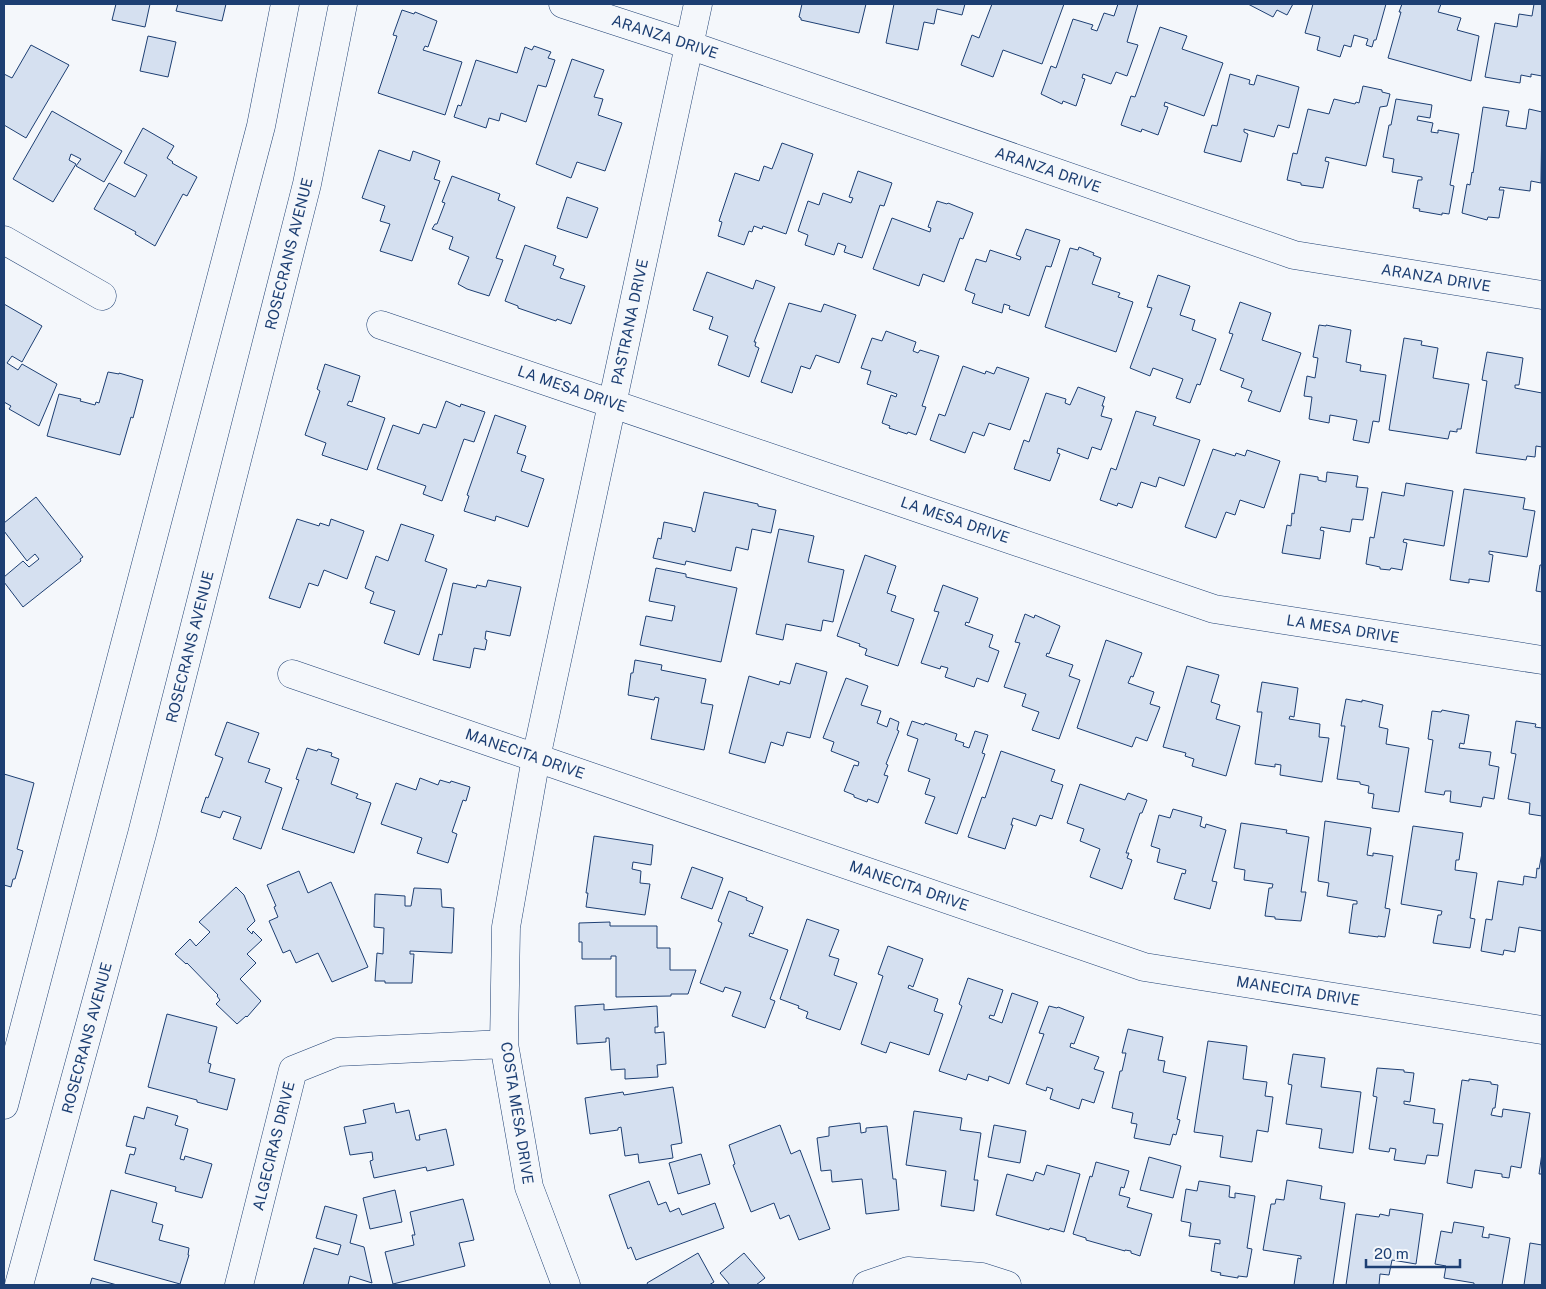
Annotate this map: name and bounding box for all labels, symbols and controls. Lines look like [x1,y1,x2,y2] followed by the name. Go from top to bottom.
[610,11,721,62] street label: ARANZA DRIVE
[993,143,1103,196] street label: ARANZA DRIVE
[261,176,316,332] street label: ROSECRANS AVENUE
[608,257,651,386] street label: PASTRANA DRIVE
[1380,260,1492,295] street label: ARANZA DRIVE
[515,362,629,415] street label: LA MESA DRIVE
[898,493,1012,546] street label: LA MESA DRIVE
[162,569,217,725] street label: ROSECRANS AVENUE
[1285,611,1401,646] street label: LA MESA DRIVE
[463,725,587,782] street label: MANECITA DRIVE
[847,857,971,914] street label: MANECITA DRIVE
[58,960,115,1115] street label: ROSECRANS AVENUE
[1235,972,1361,1009] street label: MANECITA DRIVE
[498,1041,537,1185] street label: COSTA MESA DRIVE
[249,1080,298,1212] street label: ALGECIRAS DRIVE
[1366,1236,1460,1268] scale bar
[1374,1245,1409,1262] text: 20 m

